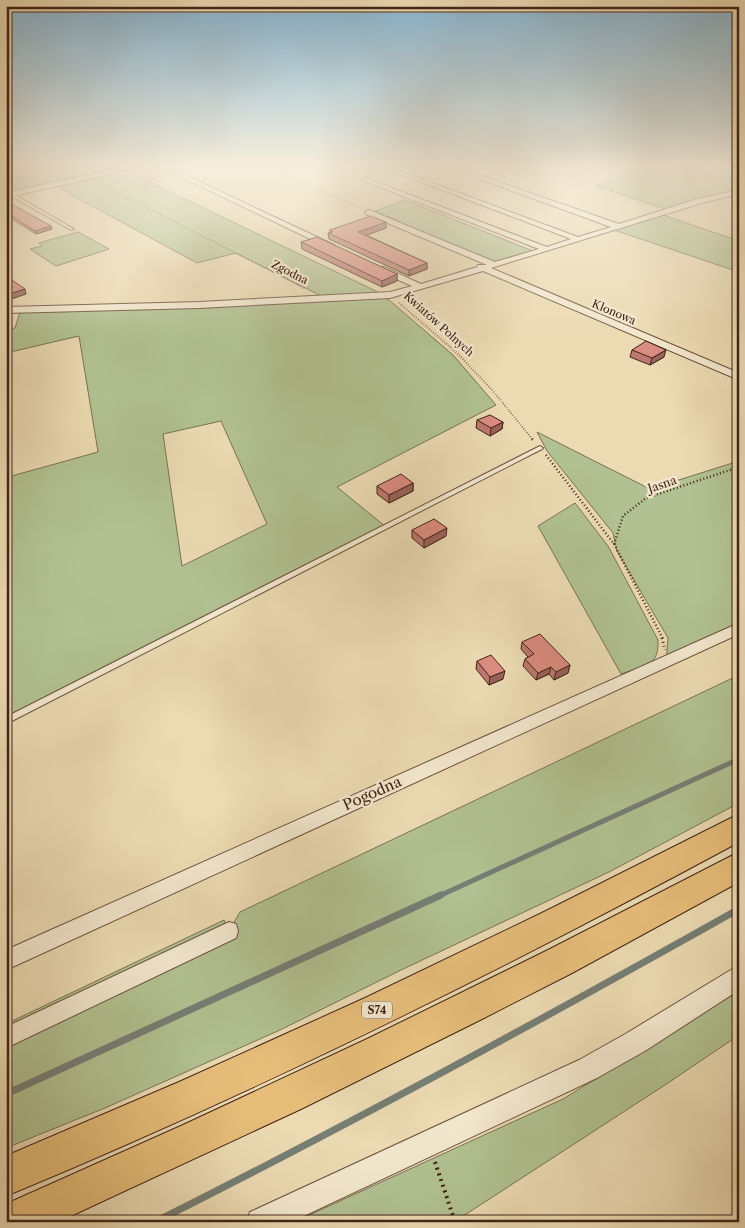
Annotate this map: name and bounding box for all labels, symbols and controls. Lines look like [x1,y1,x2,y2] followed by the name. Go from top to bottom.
[269,257,311,287] street label: Zgodna
[401,289,477,359] street label: Kwiatów Polnych
[590,296,638,328] street label: Klonowa
[644,472,679,497] street label: Jasna
[340,772,404,814] street label: Pogodna
[362,1002,392,1018] road number: S74

